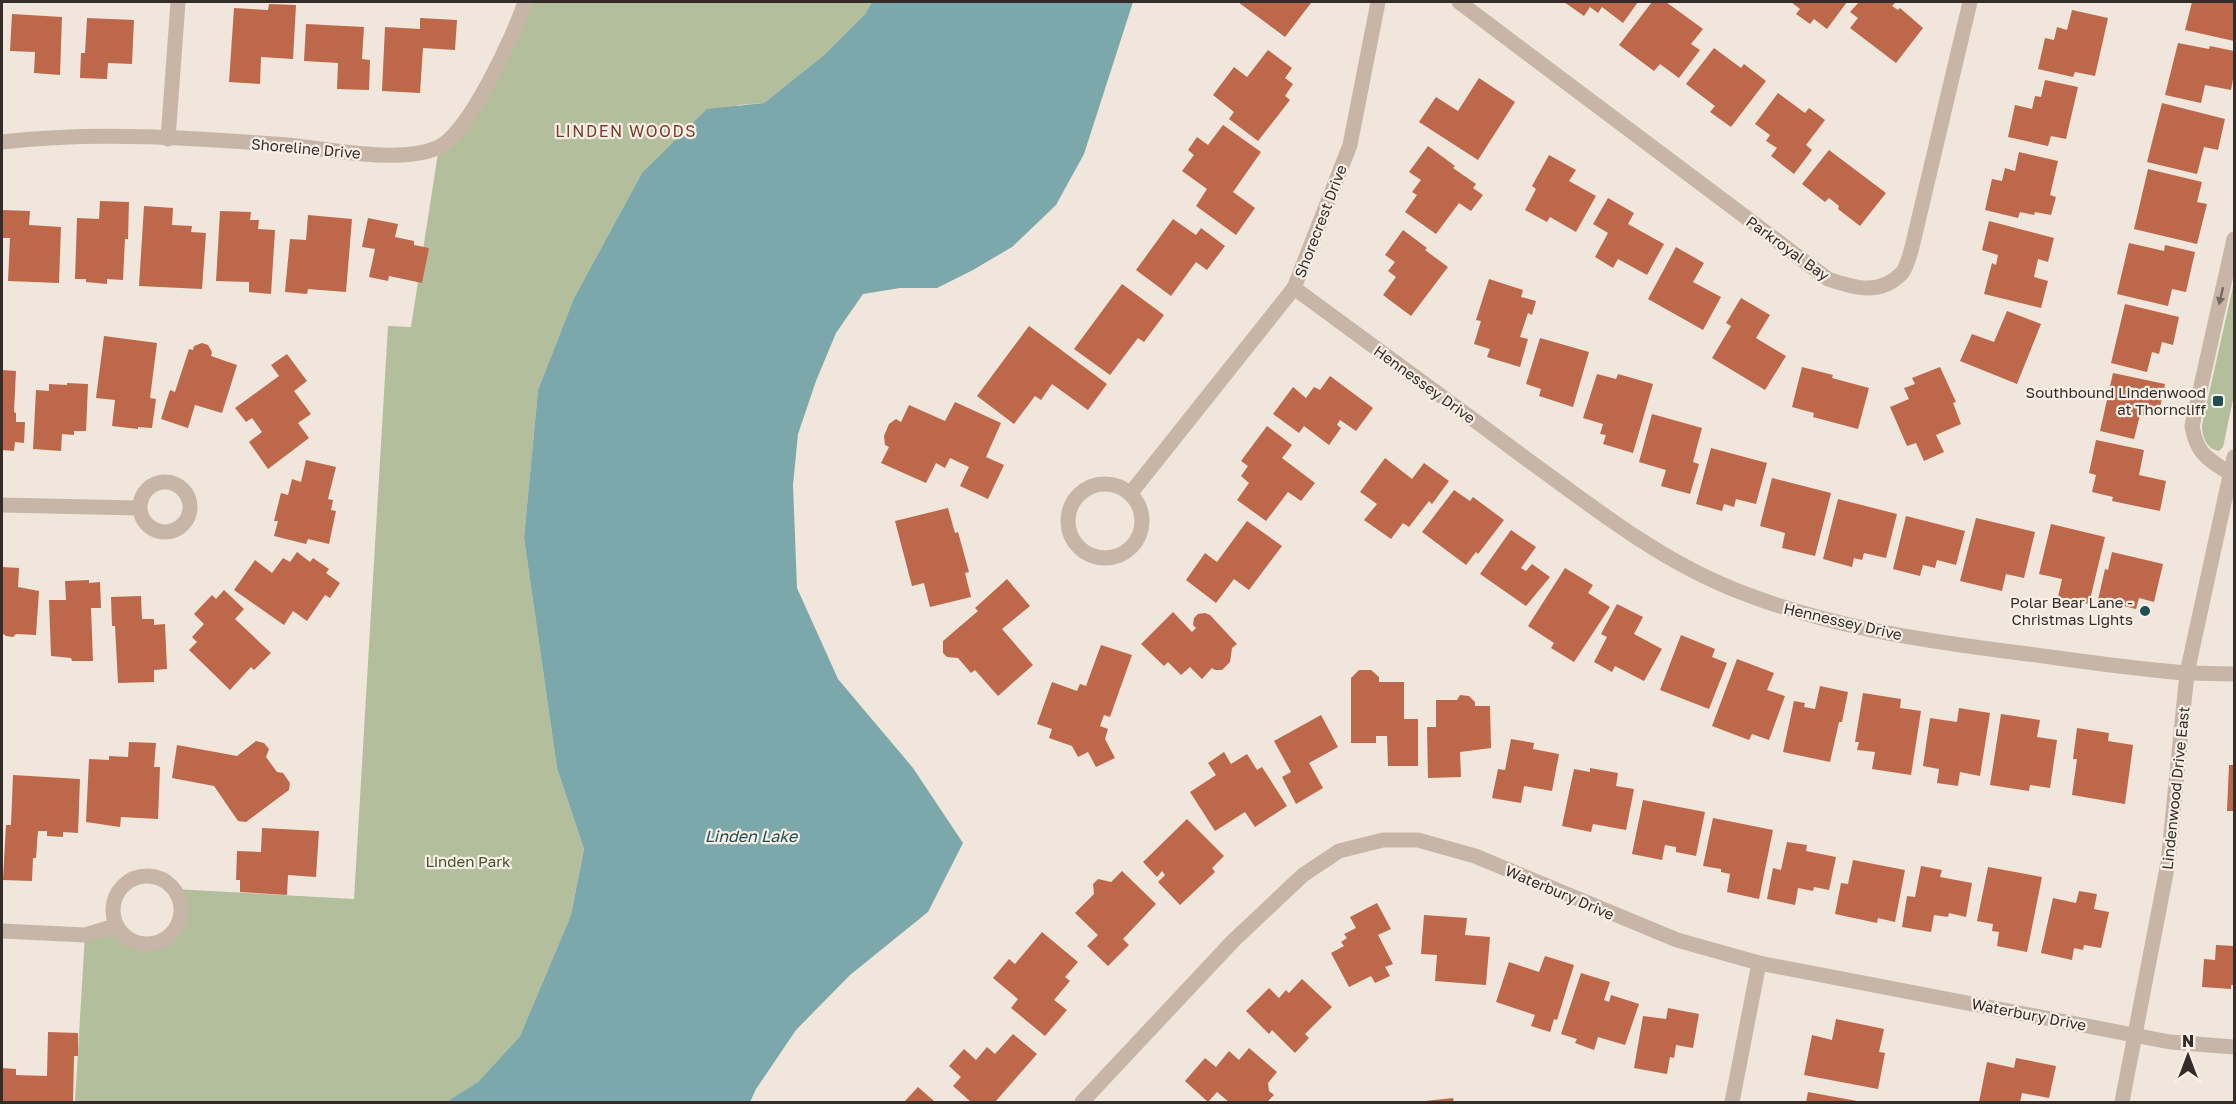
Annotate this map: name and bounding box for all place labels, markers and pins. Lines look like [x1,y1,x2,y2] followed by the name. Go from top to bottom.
[2026,383,2207,418] place label: Southbound Lindenwood at Thorncliff
[2211,394,2225,408] marker: Southbound Lindenwood at Thorncliff
[2010,593,2133,628] place label: Polar Bear Lane - Christmas Lights
[2138,604,2152,618] marker: Polar Bear Lane - Christmas Lights

